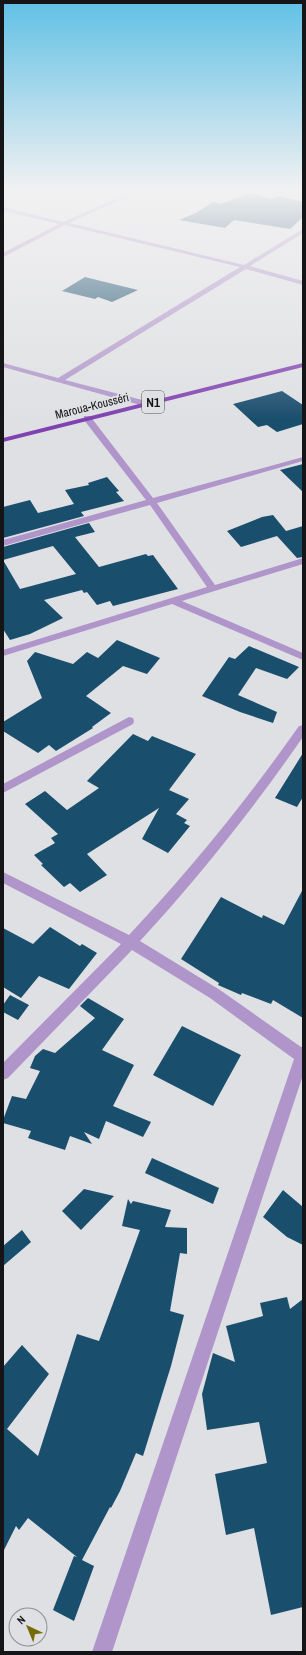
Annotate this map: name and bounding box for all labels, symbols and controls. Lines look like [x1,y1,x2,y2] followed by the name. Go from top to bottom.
[53,389,131,423] street label: Maroua-Kousséri
[142,391,164,413] road number: N1
[8,1607,48,1647] north arrow
[14,1613,28,1627] text: N

